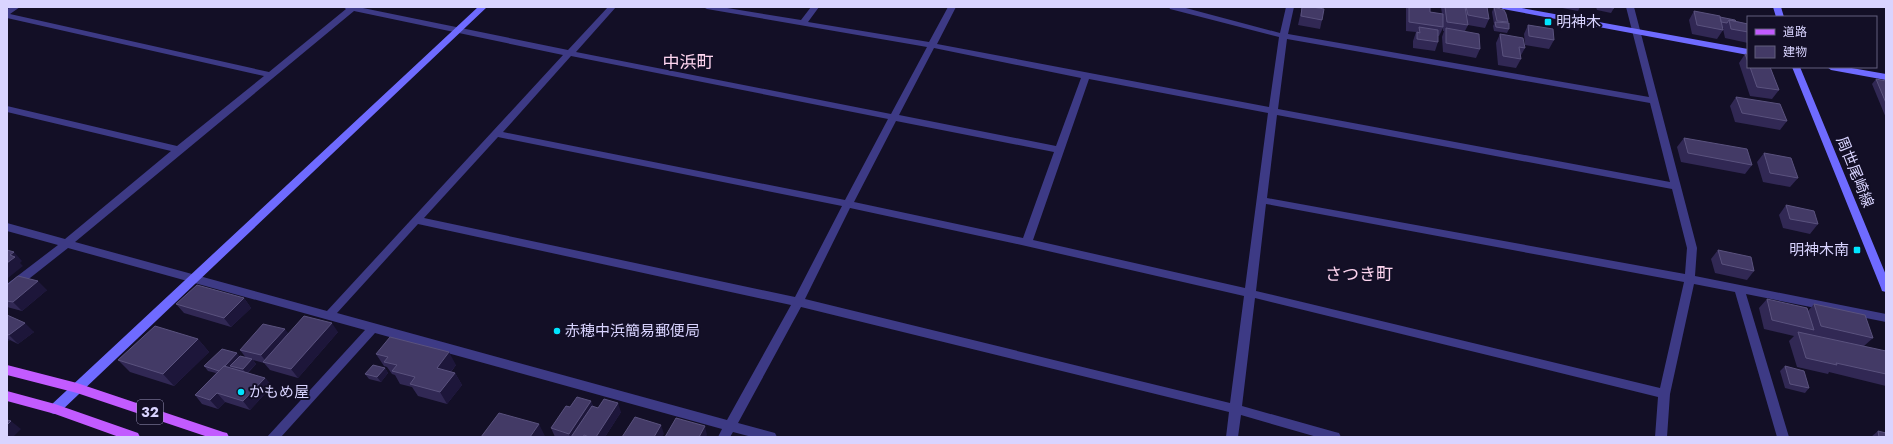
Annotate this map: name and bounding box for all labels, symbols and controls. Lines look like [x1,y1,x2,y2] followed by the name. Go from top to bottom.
[1556,11,1601,33] place label: 明神木
[1747,16,1877,68] legend
[1543,17,1553,27] marker: 明神木
[1783,23,1807,41] text: 道路
[1783,43,1807,61] text: 建物
[663,50,714,74] district label: 中浜町
[1831,133,1879,211] street label: 周世尾崎線
[1789,239,1849,261] place label: 明神木南
[1852,245,1862,255] marker: 明神木南
[1325,262,1393,286] district label: さつき町
[565,320,700,342] place label: 赤穂中浜簡易郵便局
[552,326,562,336] marker: 赤穂中浜簡易郵便局
[249,381,309,403] place label: かもめ屋
[236,387,246,397] marker: かもめ屋
[137,400,163,424] road number: 32

